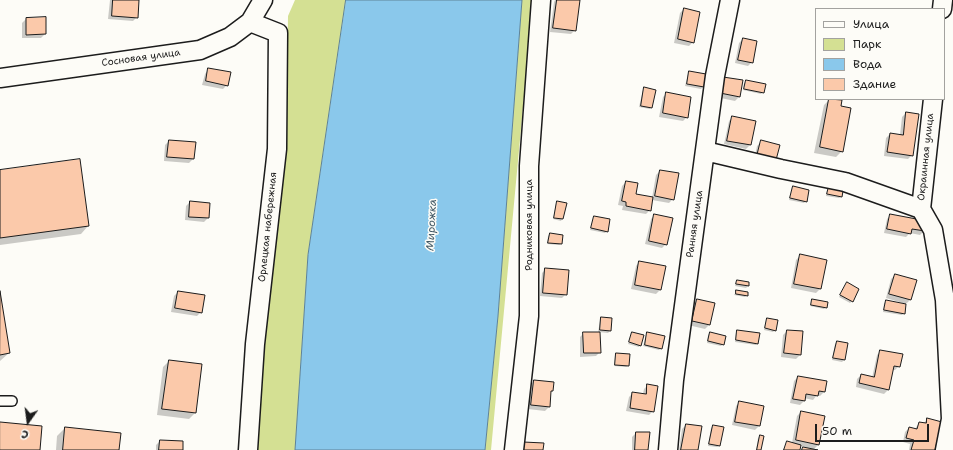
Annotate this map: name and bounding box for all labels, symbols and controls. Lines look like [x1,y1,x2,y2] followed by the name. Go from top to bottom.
[815,8,945,100] legend
[853,16,889,32] text: Улица
[853,36,881,52] text: Парк
[101,47,181,69] street label: Сосновая улица
[853,56,882,72] text: Вода
[853,76,896,92] text: Здание
[915,113,937,201] street label: Окраинная улица
[256,171,280,283] street label: Орлецкая набережная
[523,179,535,271] street label: Родниковая улица
[684,190,706,258] street label: Ранняя улица
[424,199,440,251] water label: Мирожка
[8,402,48,442] north arrow
[817,416,931,442] scale bar
[822,423,852,439] text: 50 m
[20,426,30,442] text: С

